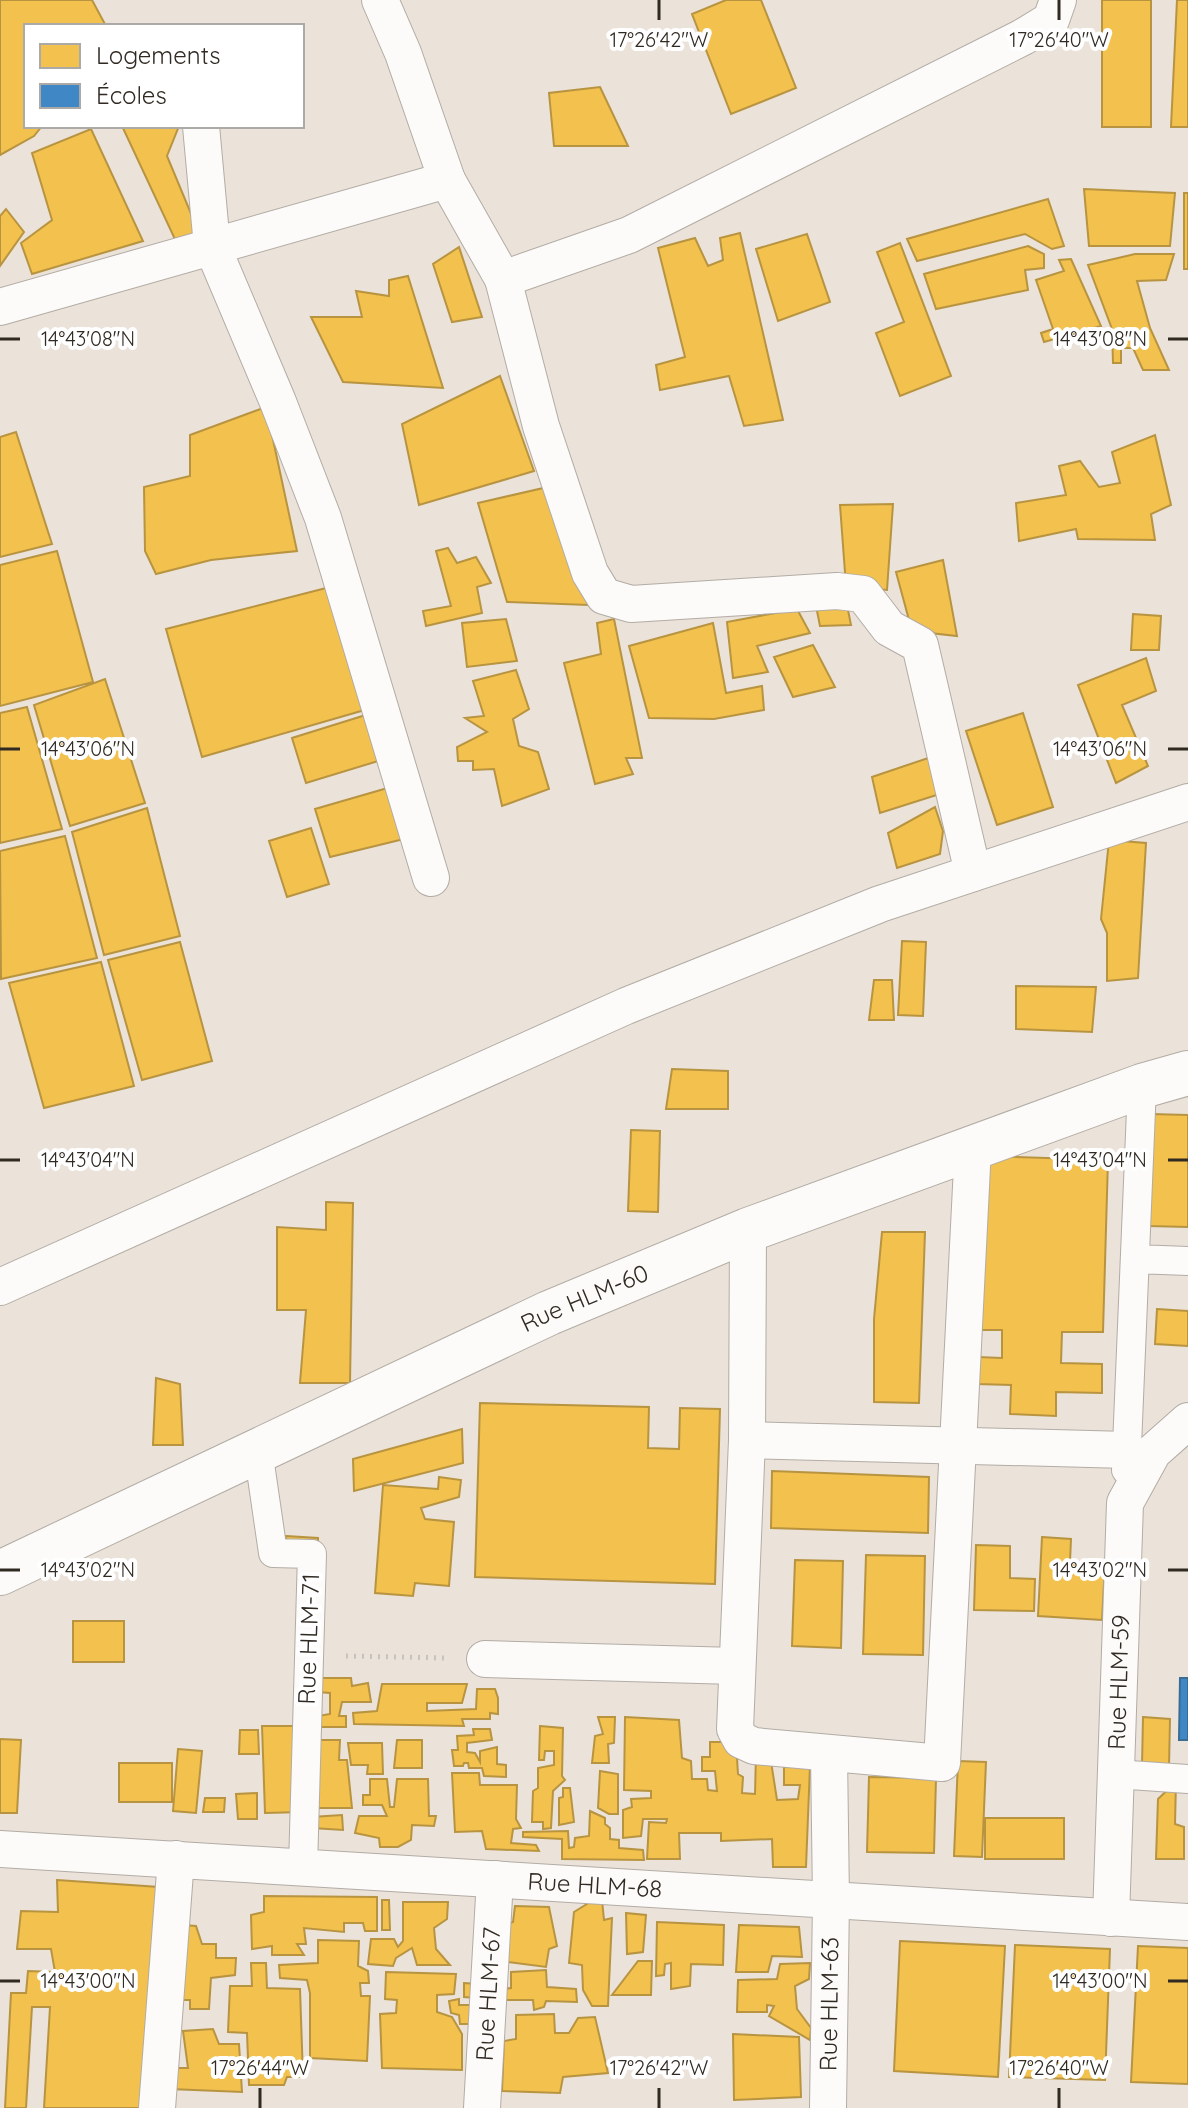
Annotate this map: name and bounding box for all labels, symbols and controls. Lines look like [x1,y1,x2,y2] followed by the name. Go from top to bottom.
[24,24,304,128] legend
[610,27,708,52] text: 17°26'42"W
[1009,27,1109,52] text: 17°26'40"W
[96,40,221,70] text: Logements
[96,80,167,110] text: Écoles
[41,326,135,351] text: 14°43'08"N
[1053,326,1147,351] text: 14°43'08"N
[41,736,135,761] text: 14°43'06"N
[1053,736,1147,761] text: 14°43'06"N
[41,1147,135,1172] text: 14°43'04"N
[1053,1147,1147,1172] text: 14°43'04"N
[515,1257,653,1338] street label: Rue HLM-60
[41,1557,135,1582] text: 14°43'02"N
[1053,1557,1147,1582] text: 14°43'02"N
[291,1573,325,1705] street label: Rue HLM-71
[1101,1614,1135,1750] street label: Rue HLM-59
[527,1865,663,1904] street label: Rue HLM-68
[469,1926,506,2062] street label: Rue HLM-67
[813,1937,844,2071] street label: Rue HLM-63
[40,1968,136,1993] text: 14°43'00"N
[1052,1968,1148,1993] text: 14°43'00"N
[211,2055,309,2080] text: 17°26'44"W
[610,2055,708,2080] text: 17°26'42"W
[1009,2055,1109,2080] text: 17°26'40"W

